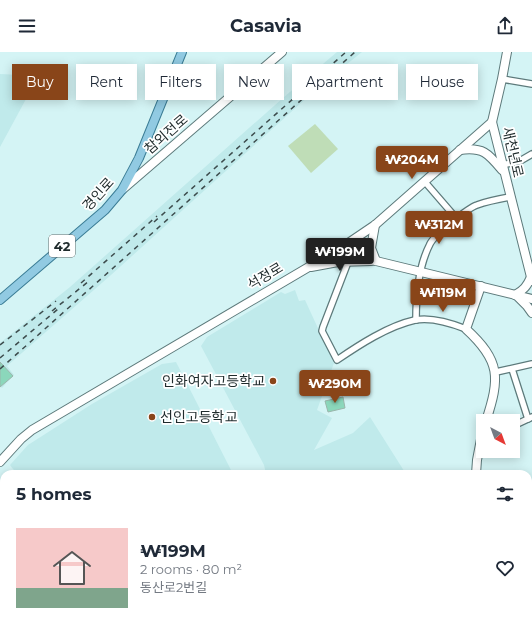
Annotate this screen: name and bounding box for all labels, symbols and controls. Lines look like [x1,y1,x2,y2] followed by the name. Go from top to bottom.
[16,15,38,37] icon: menu
[230,15,302,37] text: Casavia
[494,15,516,37] icon: share
[12,64,68,100] chip: Buy
[76,64,137,100] chip: Rent
[145,64,216,100] chip: Filters
[224,64,284,100] chip: New
[292,64,398,100] chip: Apartment
[406,64,478,100] chip: House
[141,110,191,158] street label: 참외전로
[498,125,528,179] street label: 새천년로
[384,146,440,180] pin: ₩204M
[385,151,439,167] text: ₩204M
[78,174,118,214] street label: 경인로
[411,211,467,245] pin: ₩312M
[414,216,464,232] text: ₩312M
[49,235,75,257] road number: 42
[312,238,368,272] pin: ₩199M
[315,243,365,259] text: ₩199M
[244,258,286,294] street label: 석정로
[415,279,471,313] pin: ₩119M
[419,284,467,300] text: ₩119M
[307,370,363,404] pin: ₩290M
[162,372,265,390] place label: 인화여자고등학교
[308,375,362,391] text: ₩290M
[268,376,278,386] marker: 인화여자고등학교
[160,408,237,426] place label: 선인고등학교
[147,412,157,422] marker: 선인고등학교
[476,414,520,458] north arrow
[476,414,520,458] map controls
[494,483,516,505] icon: filters
[16,484,92,504] text: 5 homes
[140,541,206,561] text: ₩199M
[48,544,96,592] icon: home
[494,557,516,579] icon: heart
[140,561,242,577] text: 2 rooms · 80 m²
[140,579,207,595] text: 동산로2번길

